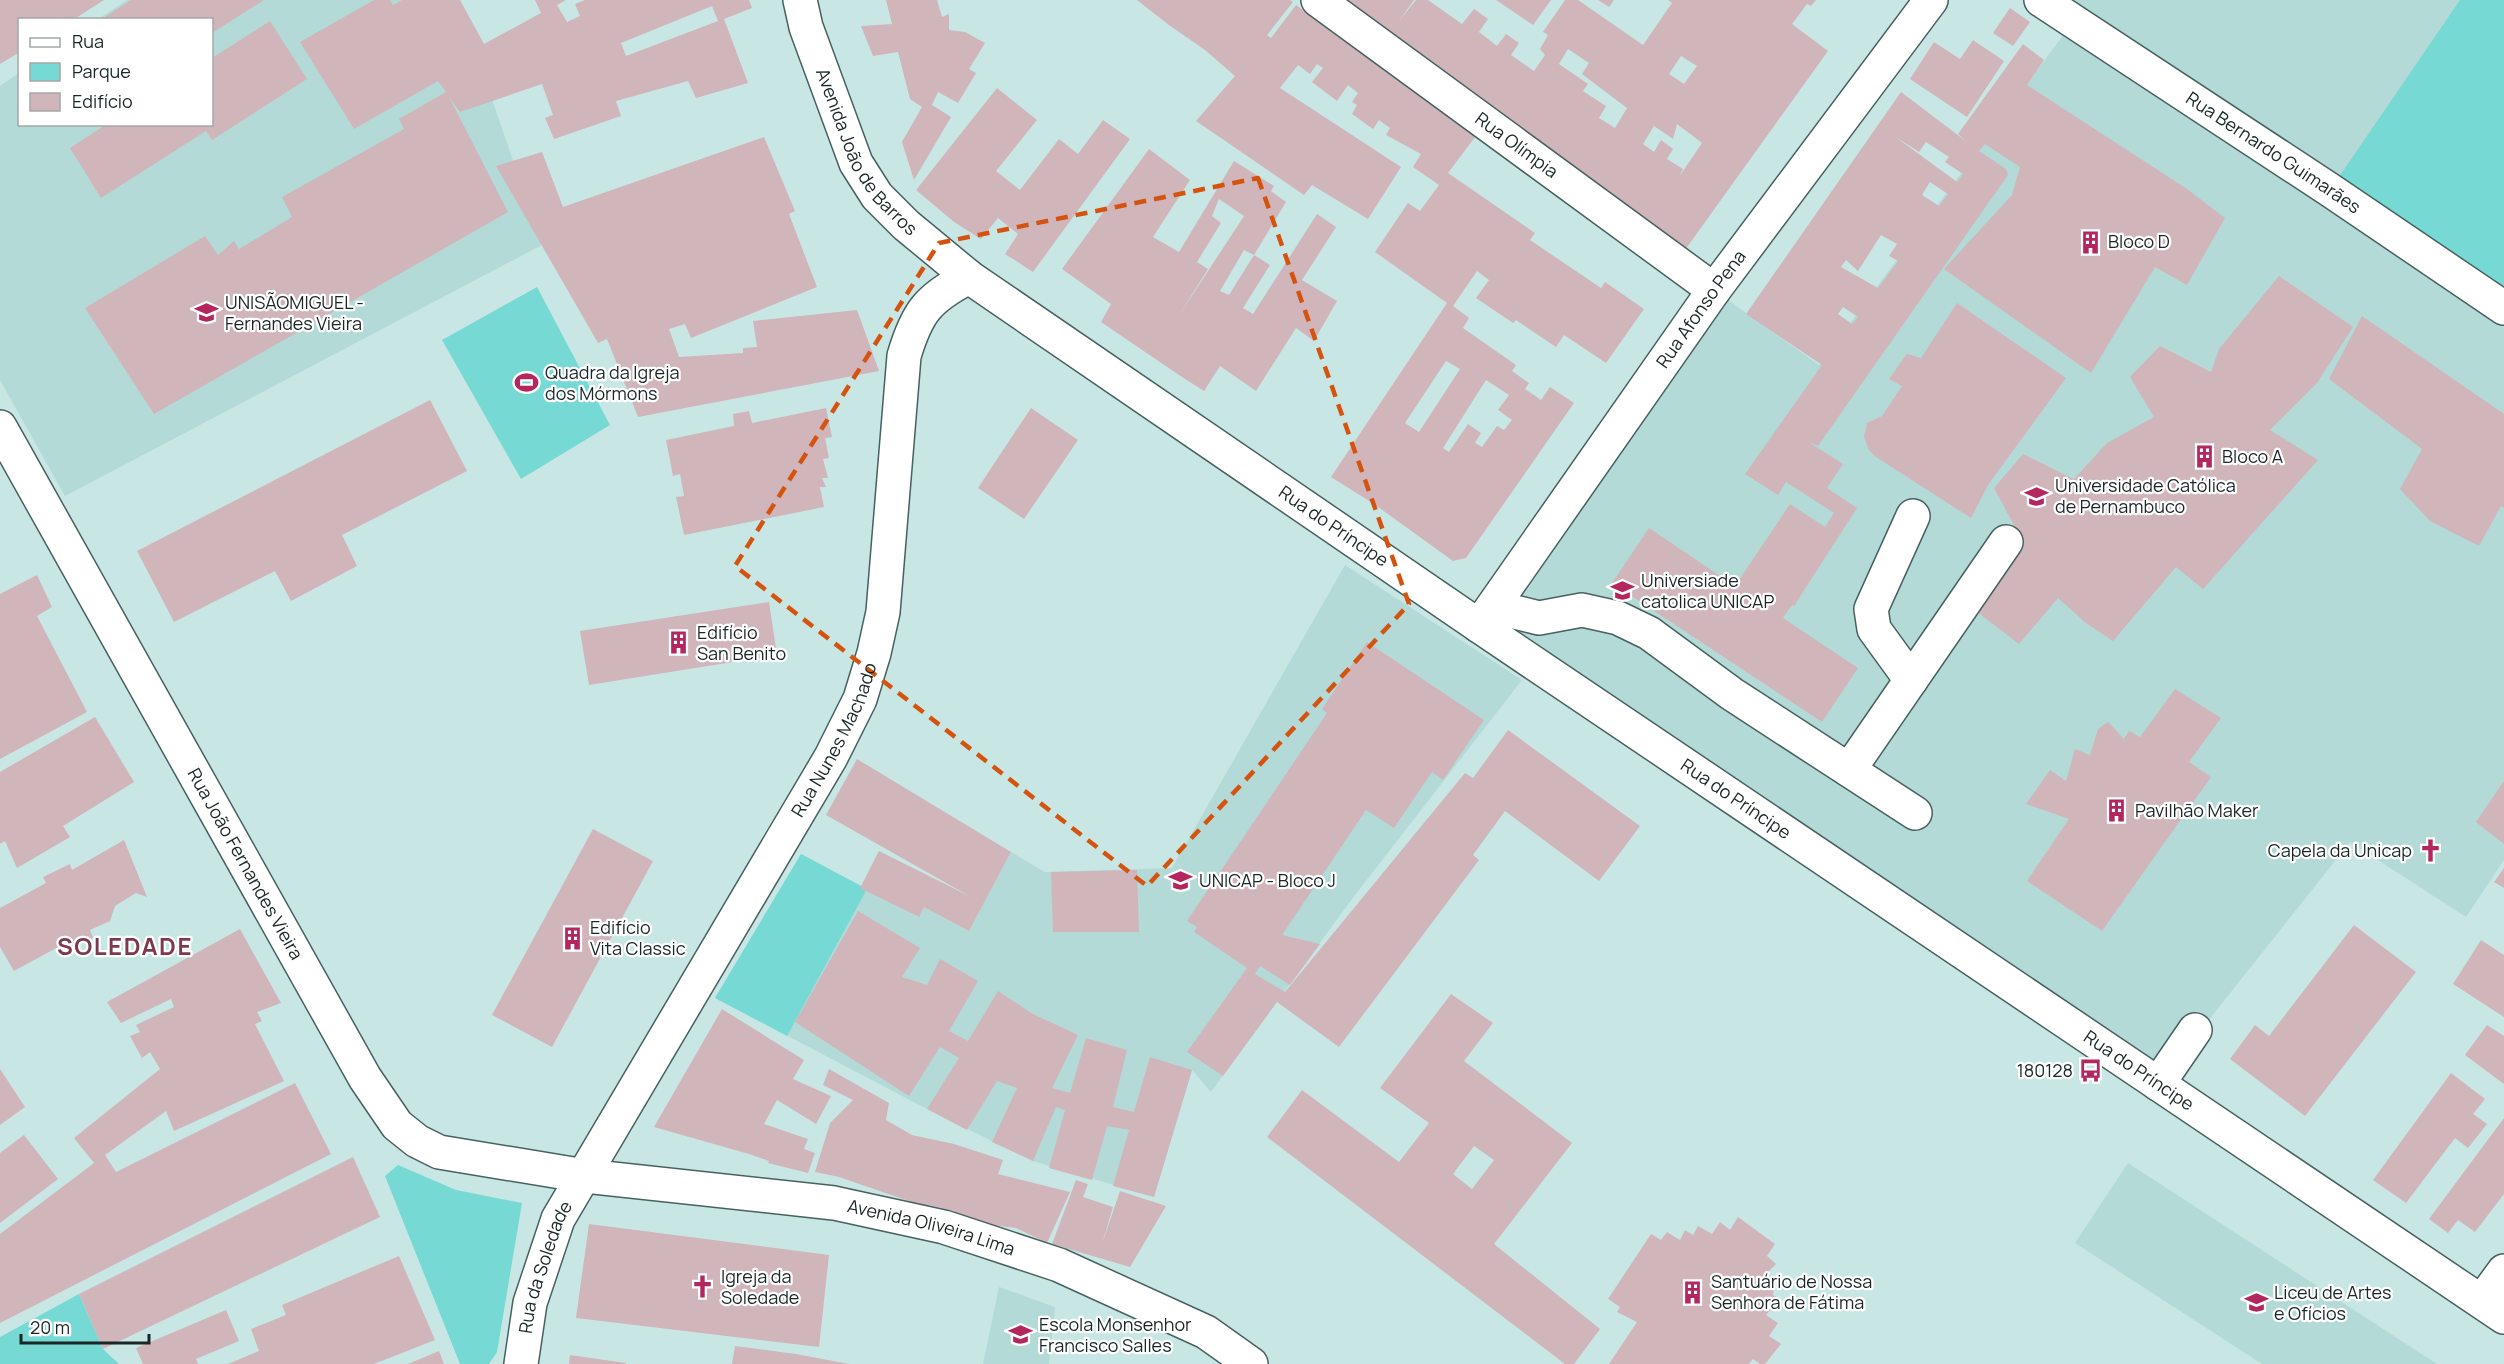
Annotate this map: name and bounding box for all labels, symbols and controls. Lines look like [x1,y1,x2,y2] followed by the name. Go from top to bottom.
[18,18,213,126] legend
[72,29,104,53] text: Rua
[72,59,131,83] text: Parque
[811,65,923,240] street label: Avenida João de Barros
[2182,86,2366,218] street label: Rua Bernardo Guimarães
[72,89,133,113] text: Edifício
[1471,106,1563,183] street label: Rua Olímpia
[2077,229,2103,255] building icon: Bloco D
[2108,229,2170,253] place label: Bloco D
[1650,245,1751,372] street label: Rua Afonso Pena
[225,290,364,335] place label: UNISÃOMIGUEL - Fernandes Vieira
[194,300,220,326] school or university icon: UNISÃOMIGUEL - Fernandes Vieira
[545,360,680,405] place label: Quadra da Igreja dos Mórmons
[514,370,540,396] sports icon: Quadra da Igreja dos Mórmons
[2191,444,2217,470] building icon: Bloco A
[2222,444,2284,468] place label: Bloco A
[2055,473,2236,518] place label: Universidade Católica de Pernambuco
[1274,480,1394,572] street label: Rua do Príncipe
[2024,483,2050,509] school or university icon: Universidade Católica de Pernambuco
[1641,568,1774,613] place label: Universiade catolica UNICAP
[1610,578,1636,604] school or university icon: Universiade catolica UNICAP
[697,620,786,665] place label: Edifício San Benito
[666,630,692,656] building icon: Edifício San Benito
[785,659,881,821] street label: Rua Nunes Machado
[1677,753,1796,844] street label: Rua do Príncipe
[183,763,309,964] street label: Rua João Fernandes Vieira
[2104,798,2130,824] building icon: Pavilhão Maker
[2135,798,2259,822] place label: Pavilhão Maker
[2268,838,2412,862] place label: Capela da Unicap
[2417,838,2443,864] church icon: Capela da Unicap
[1168,868,1194,894] school or university icon: UNICAP - Bloco J
[1199,868,1336,892] place label: UNICAP - Bloco J
[590,915,686,960] place label: Edifício Vita Classic
[559,925,585,951] building icon: Edifício Vita Classic
[57,929,193,962] district label: SOLEDADE
[2080,1024,2199,1116] street label: Rua do Príncipe
[2017,1058,2073,1082] place label: 180128
[2078,1058,2104,1084] bus stop icon: 180128
[845,1193,1018,1261] street label: Avenida Oliveira Lima
[513,1196,577,1335] street label: Rua da Soledade
[721,1264,799,1309] place label: Igreja da Soledade
[1711,1269,1872,1314] place label: Santuário de Nossa Senhora de Fátima
[690,1274,716,1300] church icon: Igreja da Soledade
[1680,1279,1706,1305] building icon: Santuário de Nossa Senhora de Fátima
[2274,1280,2391,1325] place label: Liceu de Artes e Ofícios
[2243,1290,2269,1316] school or university icon: Liceu de Artes e Ofícios
[21,1307,148,1345] scale bar
[1039,1312,1192,1357] place label: Escola Monsenhor Francisco Salles
[30,1315,70,1339] text: 20 m
[1008,1322,1034,1348] school or university icon: Escola Monsenhor Francisco Salles

